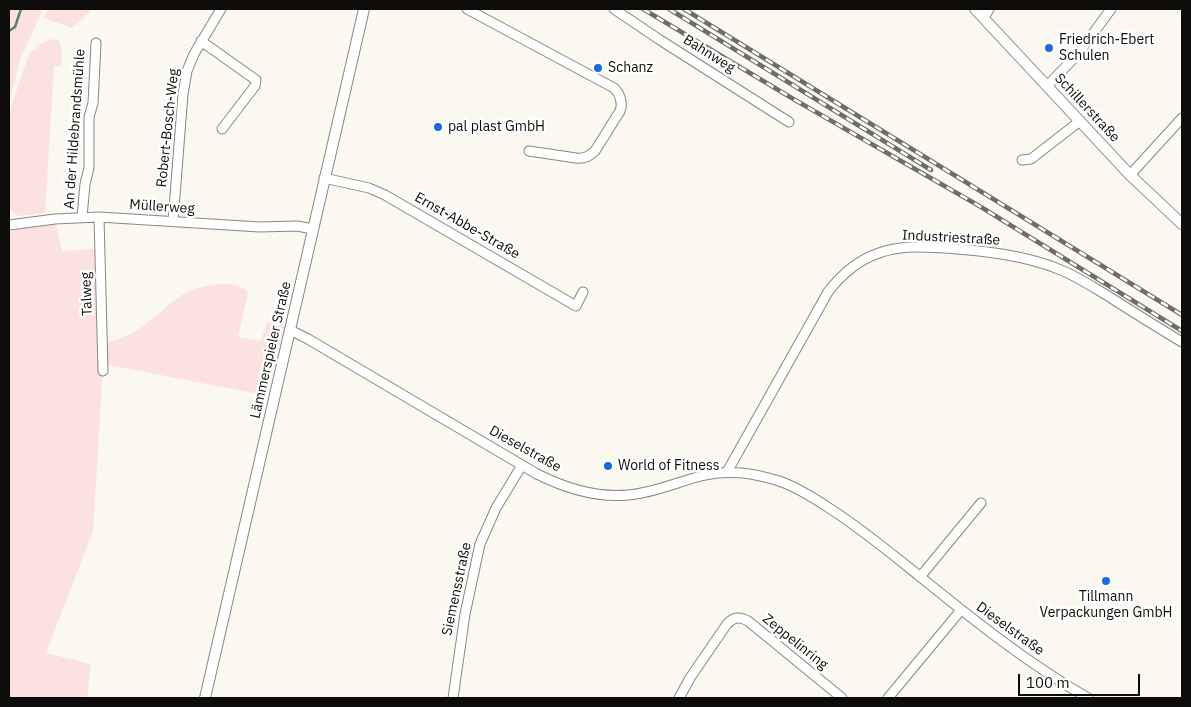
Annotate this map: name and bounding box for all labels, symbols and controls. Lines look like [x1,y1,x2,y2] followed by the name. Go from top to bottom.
[680,31,738,77] street label: Bahnweg
[1059,32,1154,64] place label: Friedrich-Ebert Schulen
[1043,42,1055,54] marker: Friedrich-Ebert Schulen
[61,48,89,210] street label: An der Hildebrandsmühle
[608,60,653,76] place label: Schanz
[592,62,604,74] marker: Schanz
[153,68,183,188] street label: Robert-Bosch-Weg
[1051,70,1123,146] street label: Schillerstraße
[448,119,545,135] place label: pal plast GmbH
[432,121,444,133] marker: pal plast GmbH
[411,189,523,263] street label: Ernst-Abbe-Straße
[129,196,195,218] street label: Müllerweg
[901,227,1001,249] street label: Industriestraße
[78,272,96,316] street label: Talweg
[247,280,295,420] street label: Lämmerspieler Straße
[486,422,564,476] street label: Dieselstraße
[618,458,719,474] place label: World of Fitness
[602,460,614,472] marker: World of Fitness
[439,541,475,637] street label: Siemensstraße
[1100,575,1112,587] marker: Tillmann Verpackungen GmbH
[1040,589,1172,622] place label: Tillmann Verpackungen GmbH
[973,599,1047,659] street label: Dieselstraße
[759,611,831,673] street label: Zeppelinring
[1021,664,1144,696] scale bar
[1026,673,1070,692] text: 100 m

